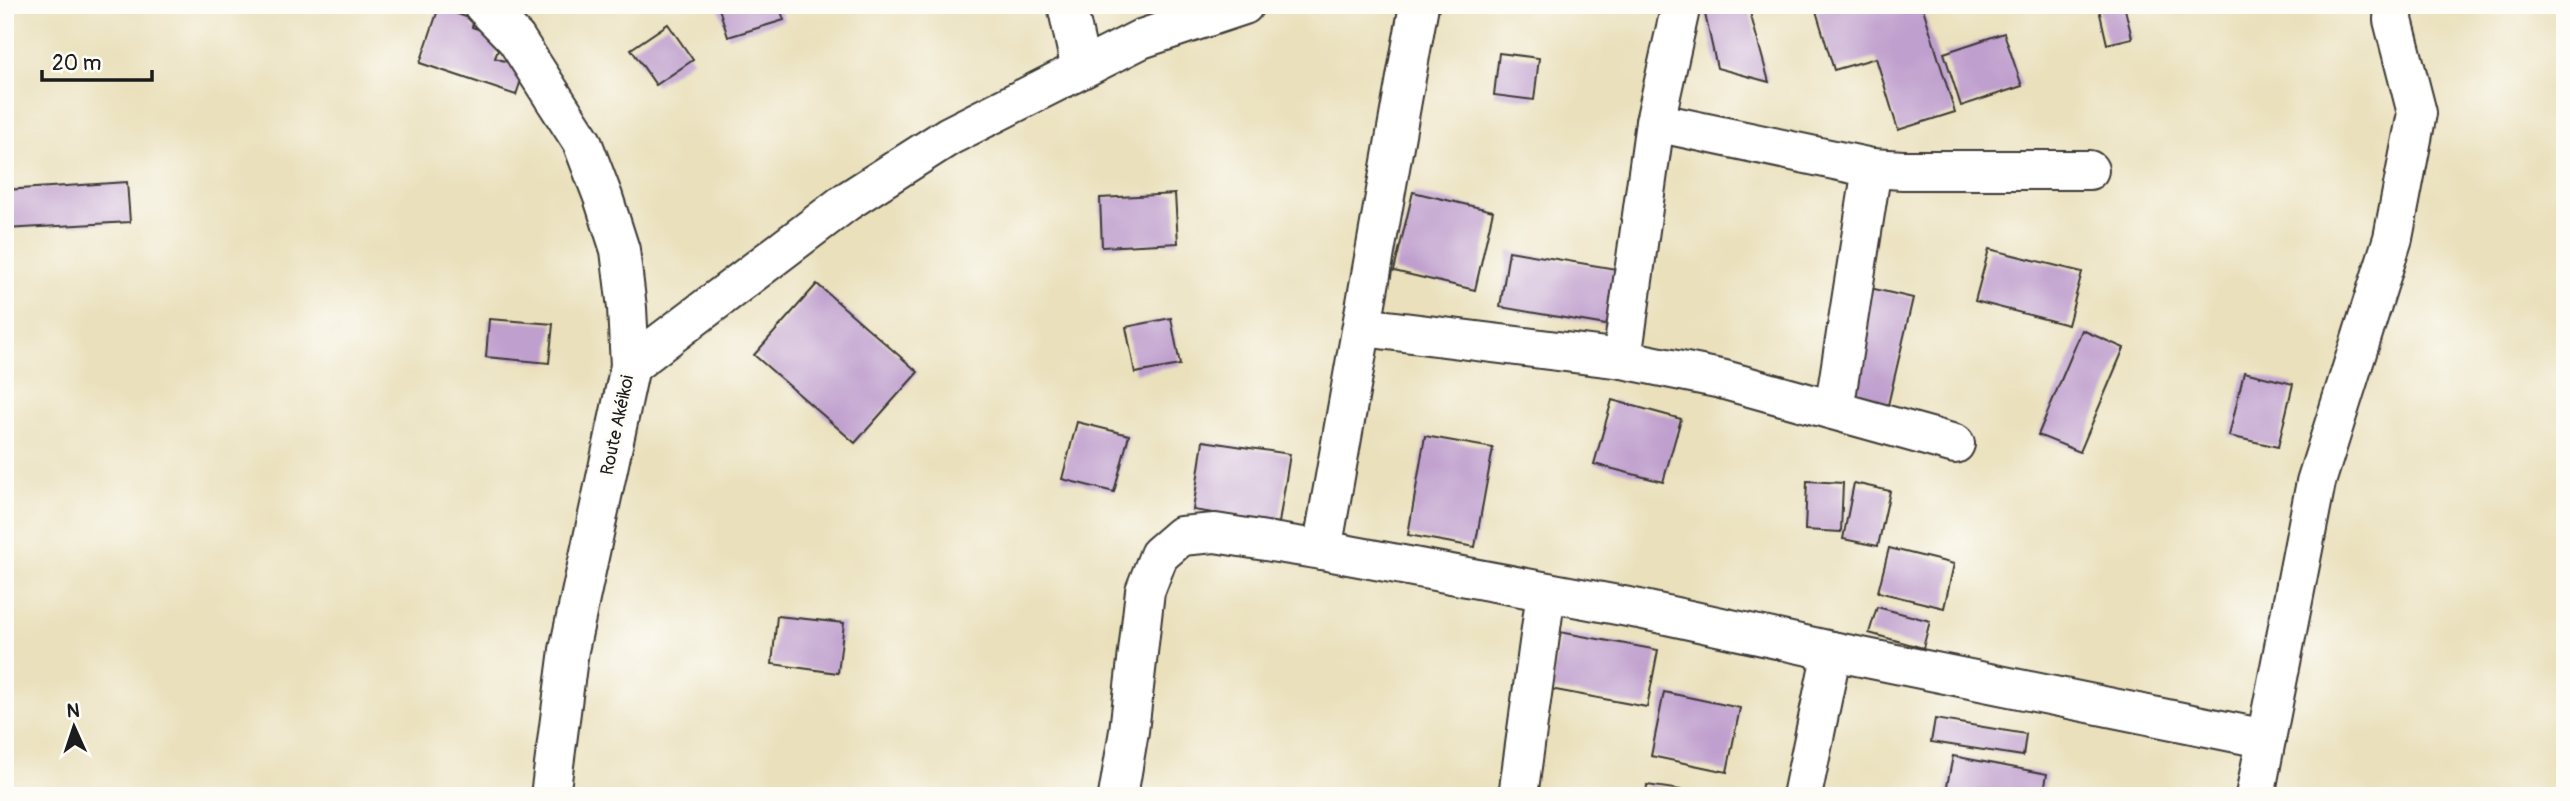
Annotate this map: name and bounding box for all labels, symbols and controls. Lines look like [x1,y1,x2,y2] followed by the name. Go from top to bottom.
[42,38,152,82] scale bar
[52,50,101,77] text: 20 m
[596,373,639,477] street label: Route Akéikoi
[38,692,108,762] north arrow
[66,699,80,723] text: N

